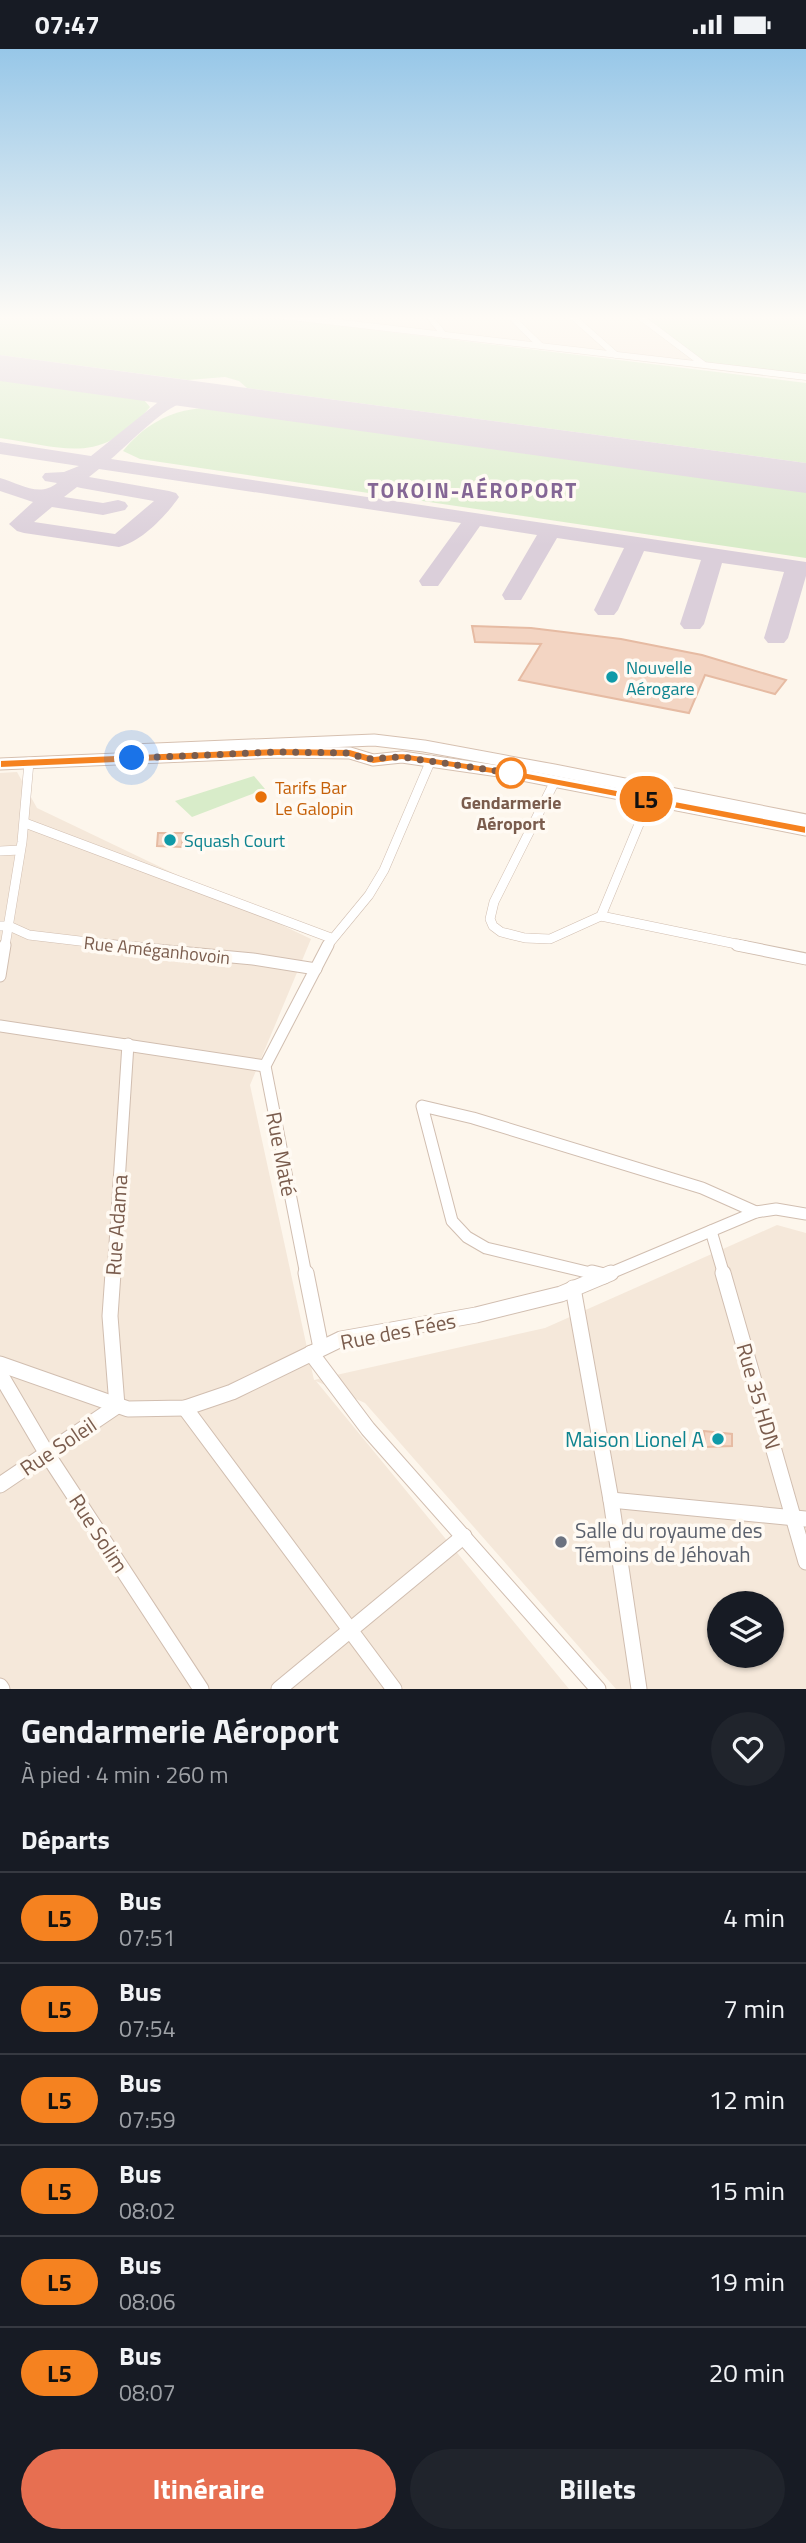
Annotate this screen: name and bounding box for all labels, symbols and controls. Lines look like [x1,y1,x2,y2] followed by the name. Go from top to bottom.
[35,5,100,44] text: 07:47
[368,474,578,506] district label: TOKOIN-AÉROPORT
[626,654,695,702] place label: Nouvelle Aérogare
[604,669,620,685] marker: Nouvelle Aérogare
[114,740,149,775] your location
[496,758,526,788] marker: Gendarmerie Aéroport
[275,774,353,822] place label: Tarifs Bar Le Galopin
[614,776,678,822] line badge: L5
[634,781,658,817] text: L5
[253,789,269,805] marker: Tarifs Bar Le Galopin
[461,789,561,837] place label: Gendarmerie Aéroport
[184,827,286,854] place label: Squash Court
[162,832,178,848] marker: Squash Court
[82,929,232,971] street label: Rue Améganhovoin
[258,1109,306,1199] street label: Rue Maté
[97,1173,136,1277] street label: Rue Adama
[338,1304,458,1358] street label: Rue des Fées
[729,1339,789,1453] street label: Rue 35 HDN
[13,1409,103,1483] street label: Rue Soleil
[565,1423,704,1455] place label: Maison Lionel A
[710,1431,726,1447] marker: Maison Lionel A
[61,1487,137,1579] street label: Rue Solim
[575,1514,763,1570] place label: Salle du royaume des Témoins de Jéhovah
[553,1534,569,1550] marker: Salle du royaume des Témoins de Jéhovah
[707,1591,784,1668] map controls
[707,1591,784,1668] button: layers
[21,1706,339,1756] text: Gendarmerie Aéroport
[711,1712,785,1786] button: heart
[21,1757,228,1792] text: À pied · 4 min · 260 m
[21,1820,110,1859] text: Départs
[119,1881,161,1920] text: Bus
[723,1898,785,1937] text: 4 min
[47,1900,72,1936] text: L5
[119,1920,176,1955] text: 07:51
[119,1972,161,2011] text: Bus
[723,1989,785,2028] text: 7 min
[47,1991,72,2027] text: L5
[119,2011,176,2046] text: 07:54
[119,2063,161,2102] text: Bus
[709,2080,785,2119] text: 12 min
[47,2082,72,2118] text: L5
[119,2102,176,2137] text: 07:59
[119,2154,161,2193] text: Bus
[709,2171,785,2210] text: 15 min
[47,2173,72,2209] text: L5
[119,2193,176,2228] text: 08:02
[119,2245,161,2284] text: Bus
[709,2262,785,2301] text: 19 min
[47,2264,72,2300] text: L5
[119,2284,176,2319] text: 08:06
[119,2336,161,2375] text: Bus
[709,2353,785,2392] text: 20 min
[47,2355,72,2391] text: L5
[119,2375,176,2410] text: 08:07
[21,2449,396,2529] button: Itinéraire
[410,2449,785,2529] button: Billets

